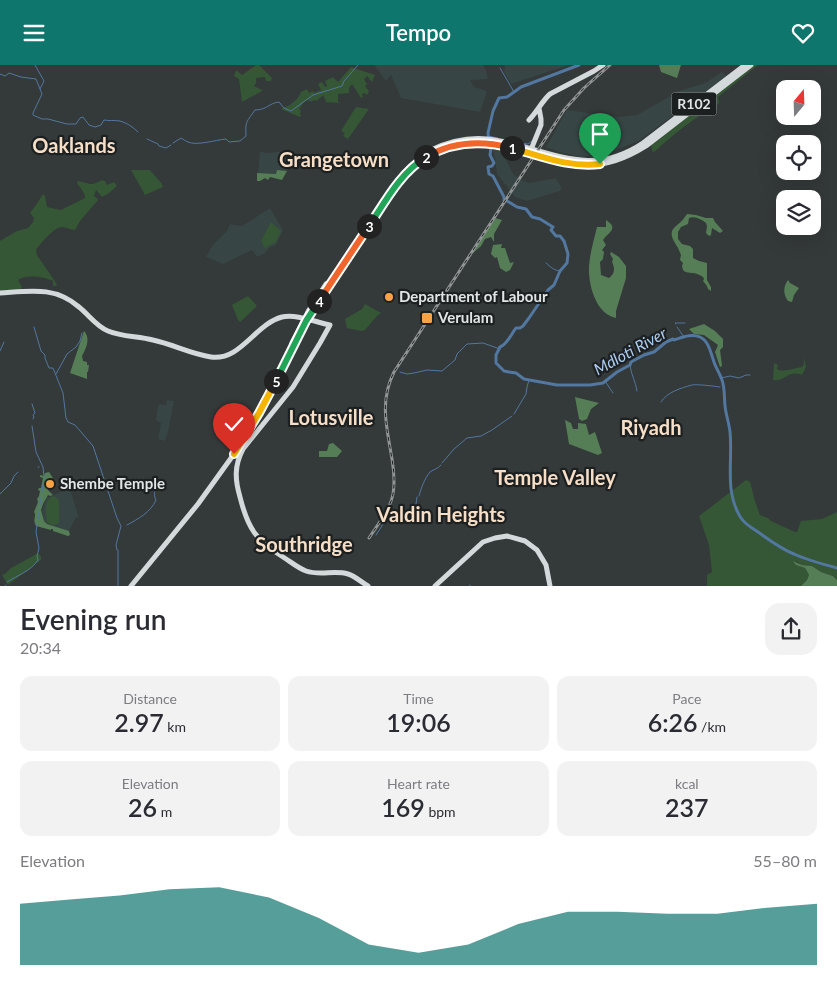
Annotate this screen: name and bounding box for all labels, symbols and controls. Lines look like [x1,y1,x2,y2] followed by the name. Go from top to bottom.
[20,19,48,47] icon: menu
[386,19,451,46] text: Tempo
[789,19,817,47] icon: heart
[776,80,821,125] north arrow
[776,80,821,235] map controls
[672,93,716,115] road number: R102
[579,113,621,164] pin
[586,120,614,148] icon: arrive
[32,133,116,157] district label: Oaklands
[500,135,524,161] pin: 1
[776,135,821,180] button: locate
[508,140,517,157] text: 1
[414,145,438,169] pin: 2
[279,147,389,171] district label: Grangetown
[422,149,431,166] text: 2
[776,190,821,235] button: layers
[356,213,382,239] pin: 3
[365,218,374,235] text: 3
[399,287,548,305] place label: Department of Labour
[306,289,332,313] pin: 4
[383,291,395,303] marker: Department of Labour
[315,293,324,310] text: 4
[437,308,493,326] place label: Verulam
[420,311,434,325] marker: Verulam
[590,323,670,378] water label: Mdloti River
[264,369,288,393] pin: 5
[272,373,281,390] text: 5
[213,403,255,454] pin
[289,405,374,429] district label: Lotusville
[220,410,248,438] icon: check
[621,415,681,439] district label: Riyadh
[494,465,616,489] district label: Temple Valley
[60,474,165,492] place label: Shembe Temple
[44,478,56,490] marker: Shembe Temple
[376,502,506,526] district label: Valdin Heights
[255,532,353,556] district label: Southridge
[20,602,166,636] text: Evening run
[765,603,817,655] button: share
[20,638,61,657] text: 20:34
[123,690,177,707] text: Distance
[403,690,434,707] text: Time
[672,690,701,707] text: Pace
[114,707,164,737] text: 2.97
[386,707,451,737] text: 19:06
[648,707,697,737] text: 6:26
[164,718,186,735] text: km
[697,718,726,735] text: /km
[122,775,179,792] text: Elevation
[387,775,450,792] text: Heart rate
[675,775,699,792] text: kcal
[128,792,157,822] text: 26
[381,792,425,822] text: 169
[665,792,709,822] text: 237
[157,803,172,820] text: m
[425,803,456,820] text: bpm
[20,851,85,870] text: Elevation
[753,851,817,870] text: 55–80 m

